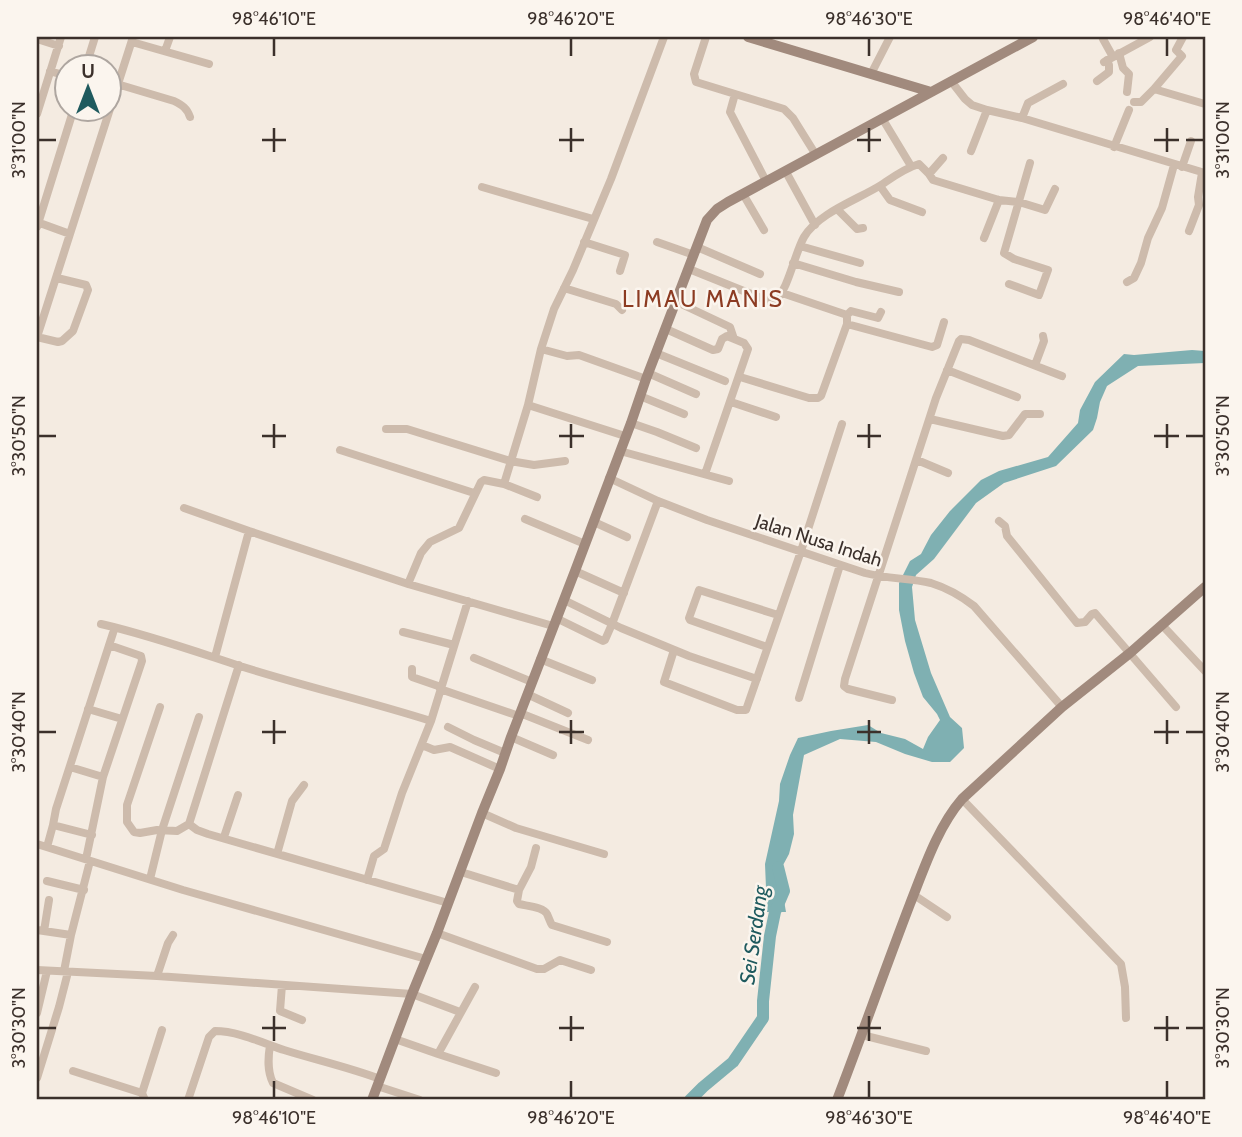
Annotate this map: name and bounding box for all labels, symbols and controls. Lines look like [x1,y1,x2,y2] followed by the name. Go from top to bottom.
[232,8,316,30] text: 98°46'10"E
[527,8,615,30] text: 98°46'20"E
[825,8,913,30] text: 98°46'30"E
[1123,8,1211,30] text: 98°46'40"E
[52,52,122,122] north arrow
[81,60,95,83] text: U
[8,101,30,179] text: 3°31'00"N
[1212,101,1234,179] text: 3°31'00"N
[622,285,784,313] district label: LIMAU MANIS
[8,395,30,477] text: 3°30'50"N
[1212,395,1234,477] text: 3°30'50"N
[752,509,885,572] street label: Jalan Nusa Indah
[8,691,30,773] text: 3°30'40"N
[1212,691,1234,773] text: 3°30'40"N
[734,883,773,986] water label: Sei Serdang
[8,987,30,1069] text: 3°30'30"N
[1212,987,1234,1069] text: 3°30'30"N
[232,1107,316,1129] text: 98°46'10"E
[527,1107,615,1129] text: 98°46'20"E
[825,1107,913,1129] text: 98°46'30"E
[1123,1107,1211,1129] text: 98°46'40"E

